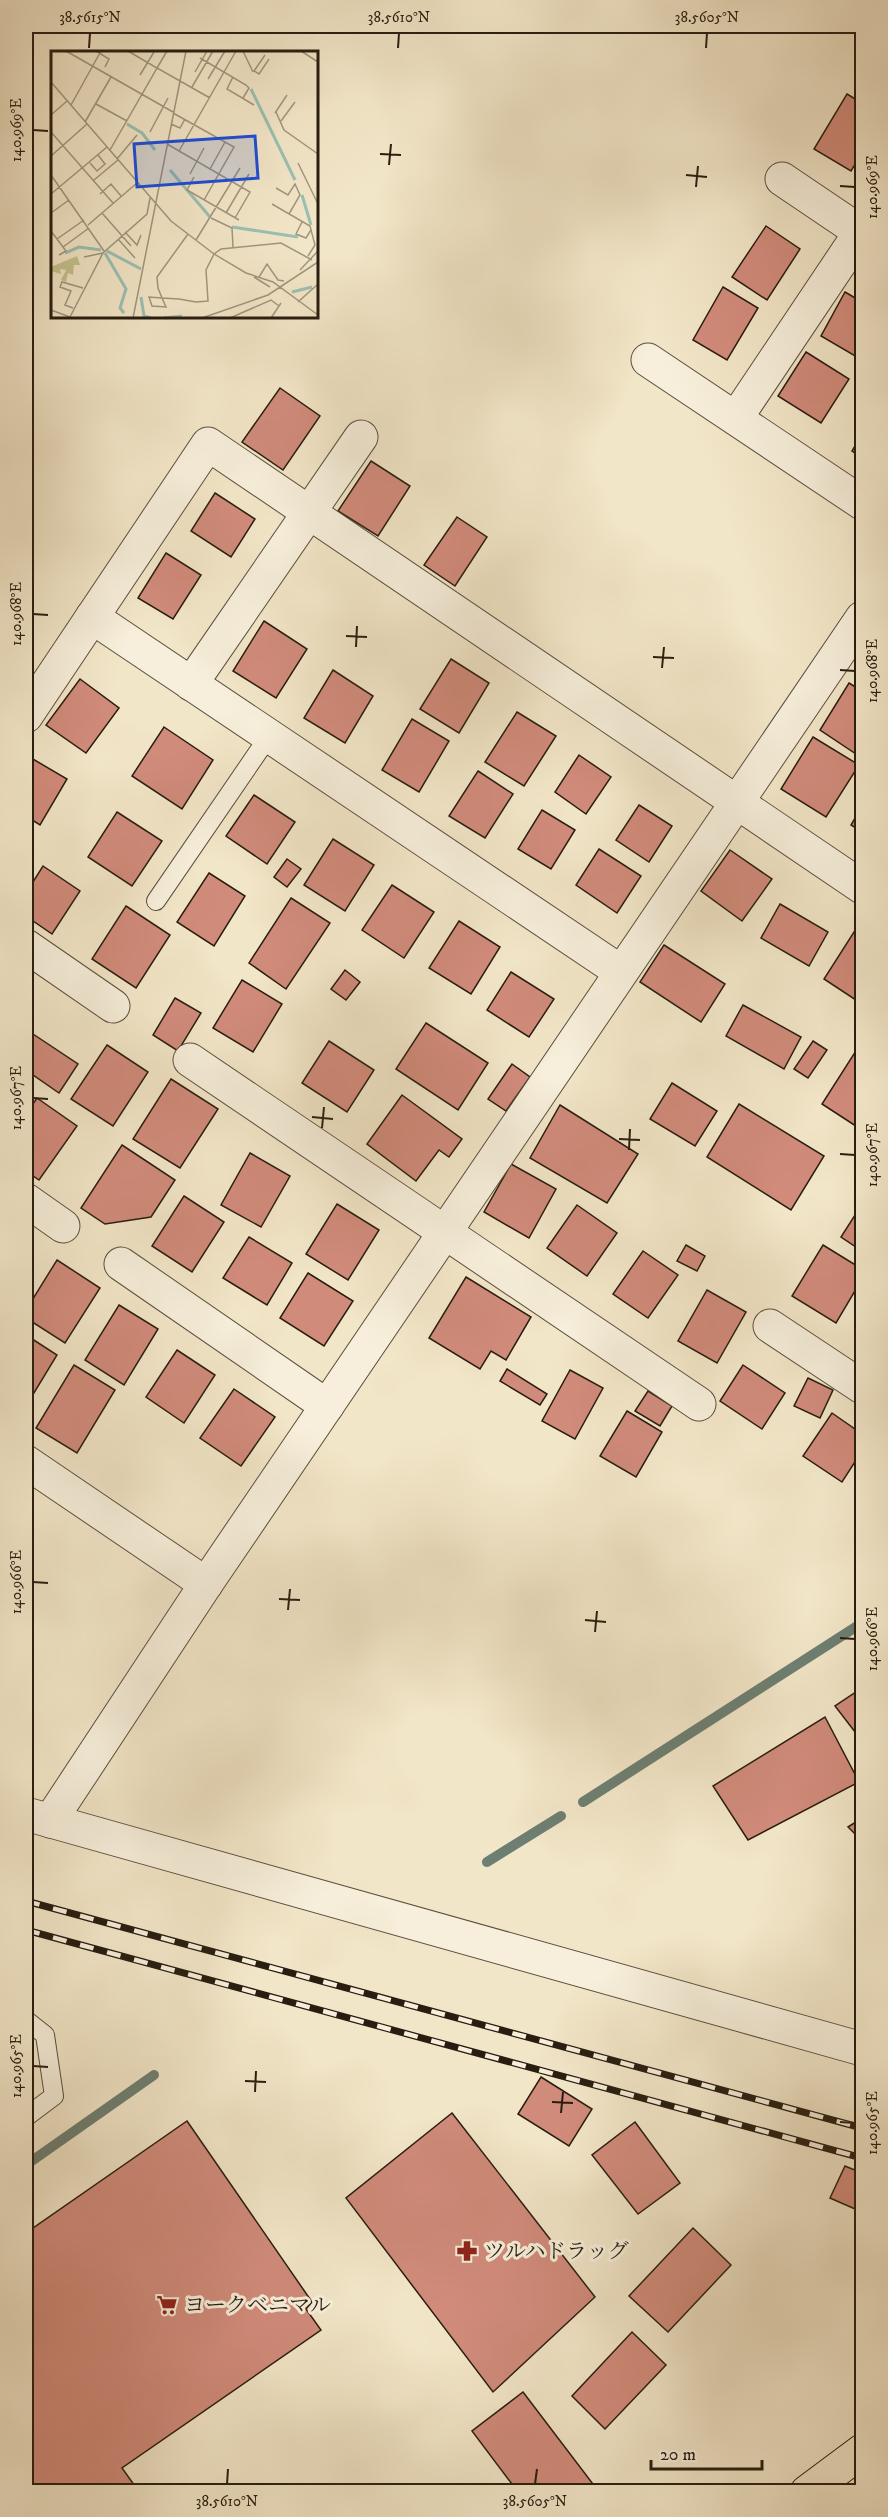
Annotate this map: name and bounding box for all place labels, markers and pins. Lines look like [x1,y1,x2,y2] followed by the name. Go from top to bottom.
[455,2239,479,2263] pharmacy icon: ツルハドラッグ
[484,2239,629,2265] place label: ツルハドラッグ
[155,2293,179,2317] supermarket icon: ヨークベニマル
[184,2293,331,2319] place label: ヨークベニマル

